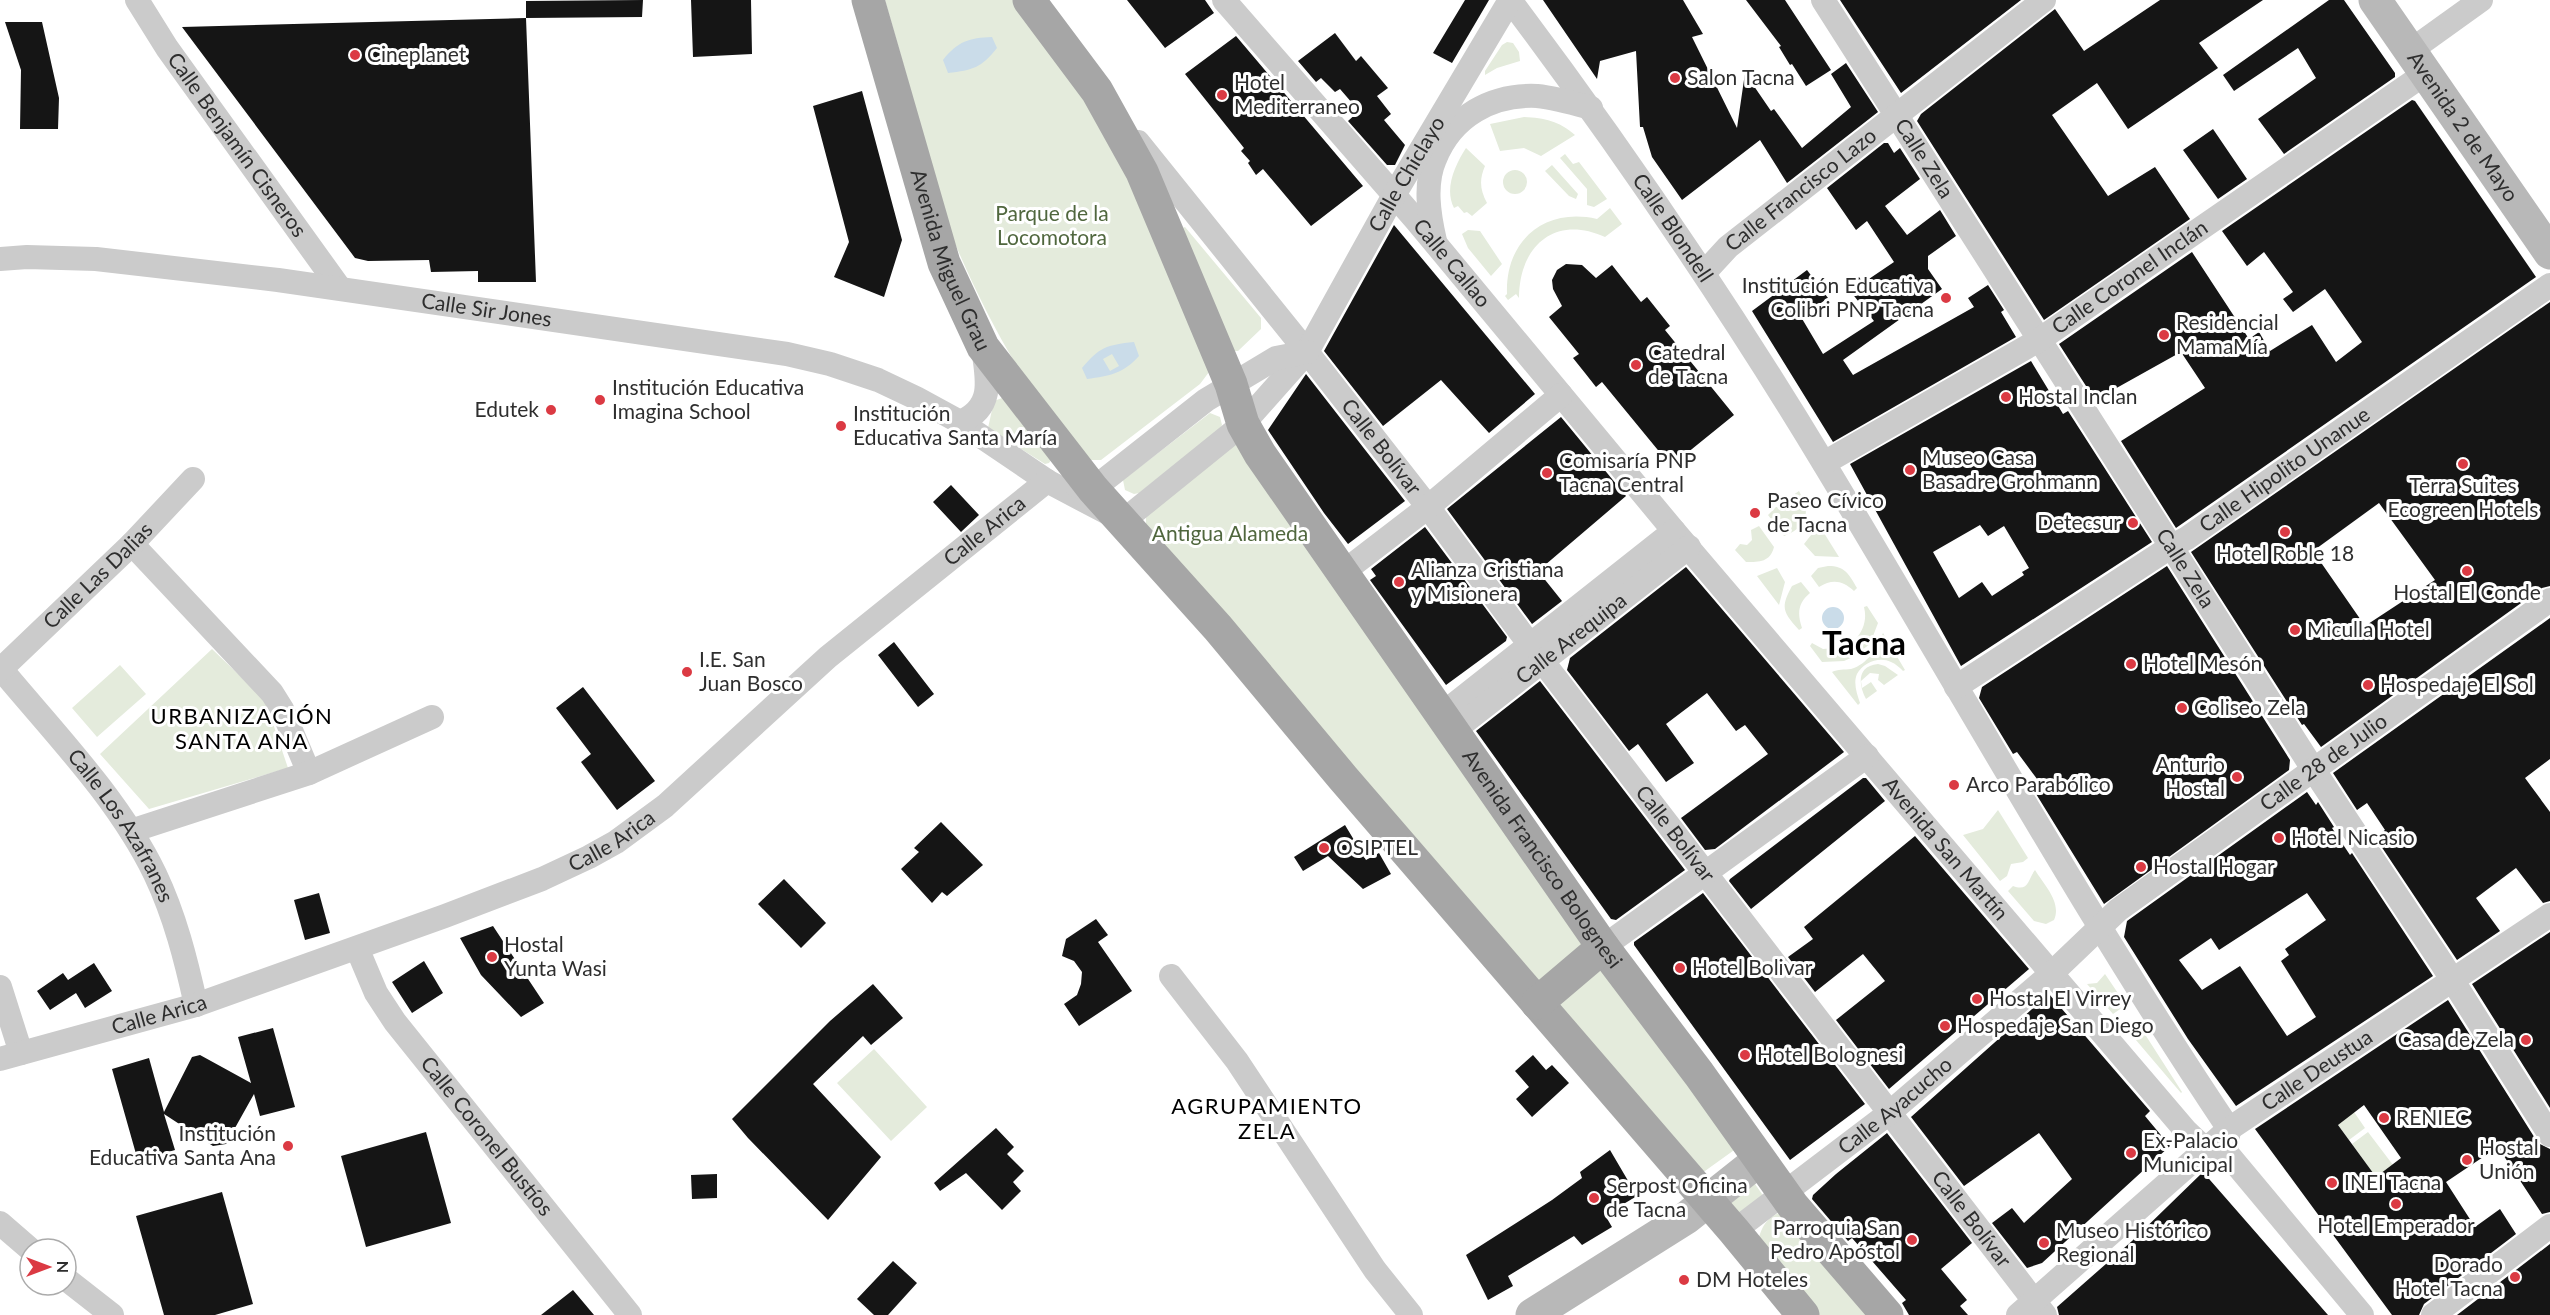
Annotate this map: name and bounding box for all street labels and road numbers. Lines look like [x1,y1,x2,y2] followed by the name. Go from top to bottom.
[2403,46,2525,206] street label: Avenida 2 de Mayo
[163,47,313,241] street label: Calle Benjamín Cisneros
[1362,111,1449,236] street label: Calle Chiclayo
[1891,113,1960,202] street label: Calle Zela
[1719,122,1881,256] street label: Calle Francisco Lazo
[906,166,997,354] street label: Avenida Miguel Grau
[1628,168,1719,286] street label: Calle Blondell
[1409,213,1497,312] street label: Calle Callao
[2046,214,2212,339] street label: Calle Coronel Inclán
[420,287,554,331] street label: Calle Sir Jones
[1337,393,1428,499] street label: Calle Bolívar
[2194,401,2374,537] street label: Calle Hipolito Unanue
[938,490,1030,570] street label: Calle Arica
[37,516,157,633] street label: Calle Las Dalias
[2152,523,2221,612] street label: Calle Zela
[1510,587,1631,688] street label: Calle Arequipa
[2254,707,2391,815] street label: Calle 28 de Julio
[63,743,180,905] street label: Calle Los Azafranes
[1458,744,1628,973] street label: Avenida Francisco Bolognesi
[1878,771,2014,925] street label: Avenida San Martín
[1631,780,1722,886] street label: Calle Bolívar
[564,804,659,876] street label: Calle Arica
[108,988,210,1039] street label: Calle Arica
[2256,1023,2376,1115] street label: Calle Deustua
[416,1051,559,1220] street label: Calle Coronel Bustíos
[1832,1051,1956,1159] street label: Calle Ayacucho
[1928,1165,2018,1272] street label: Calle Bolívar

